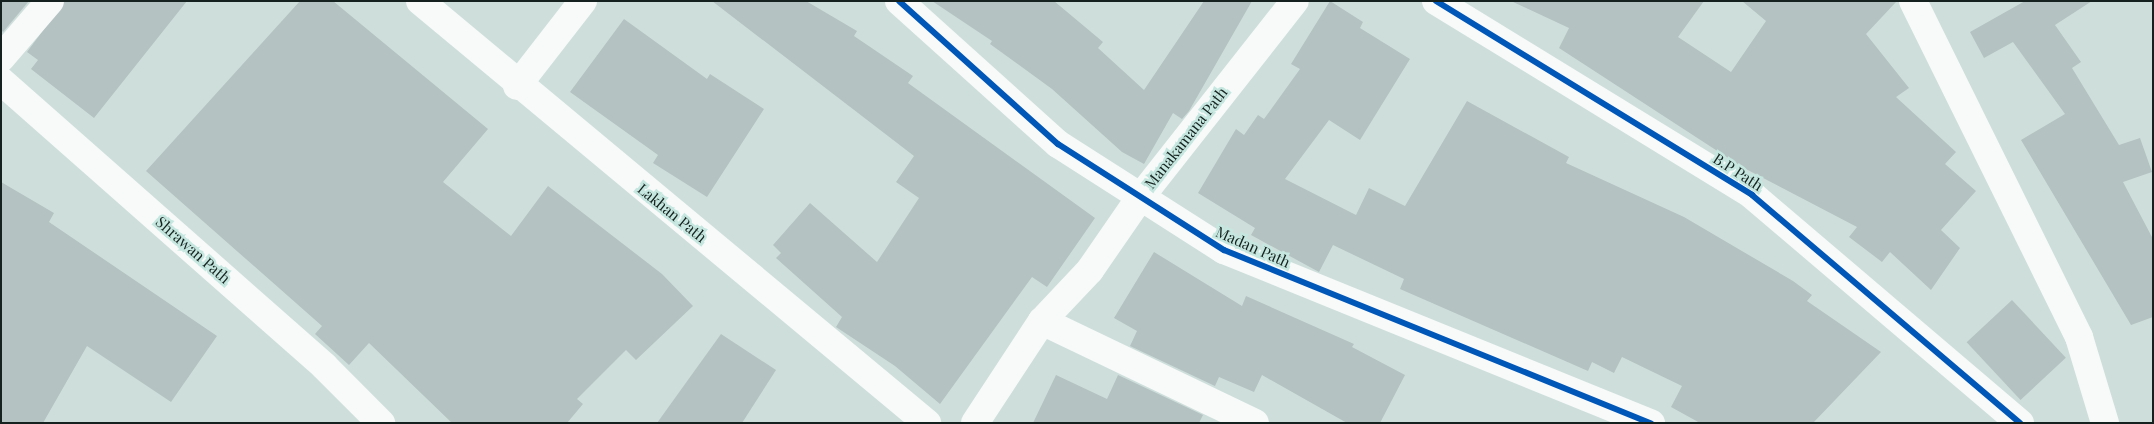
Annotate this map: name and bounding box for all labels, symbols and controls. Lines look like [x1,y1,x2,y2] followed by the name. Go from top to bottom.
[1141,84,1231,192] street label: Manakamana Path
[1710,149,1766,195] street label: B.P Path
[634,180,710,246] street label: Lakhan Path
[152,213,234,287] street label: Shrawan Path
[1213,223,1293,271] street label: Madan Path

